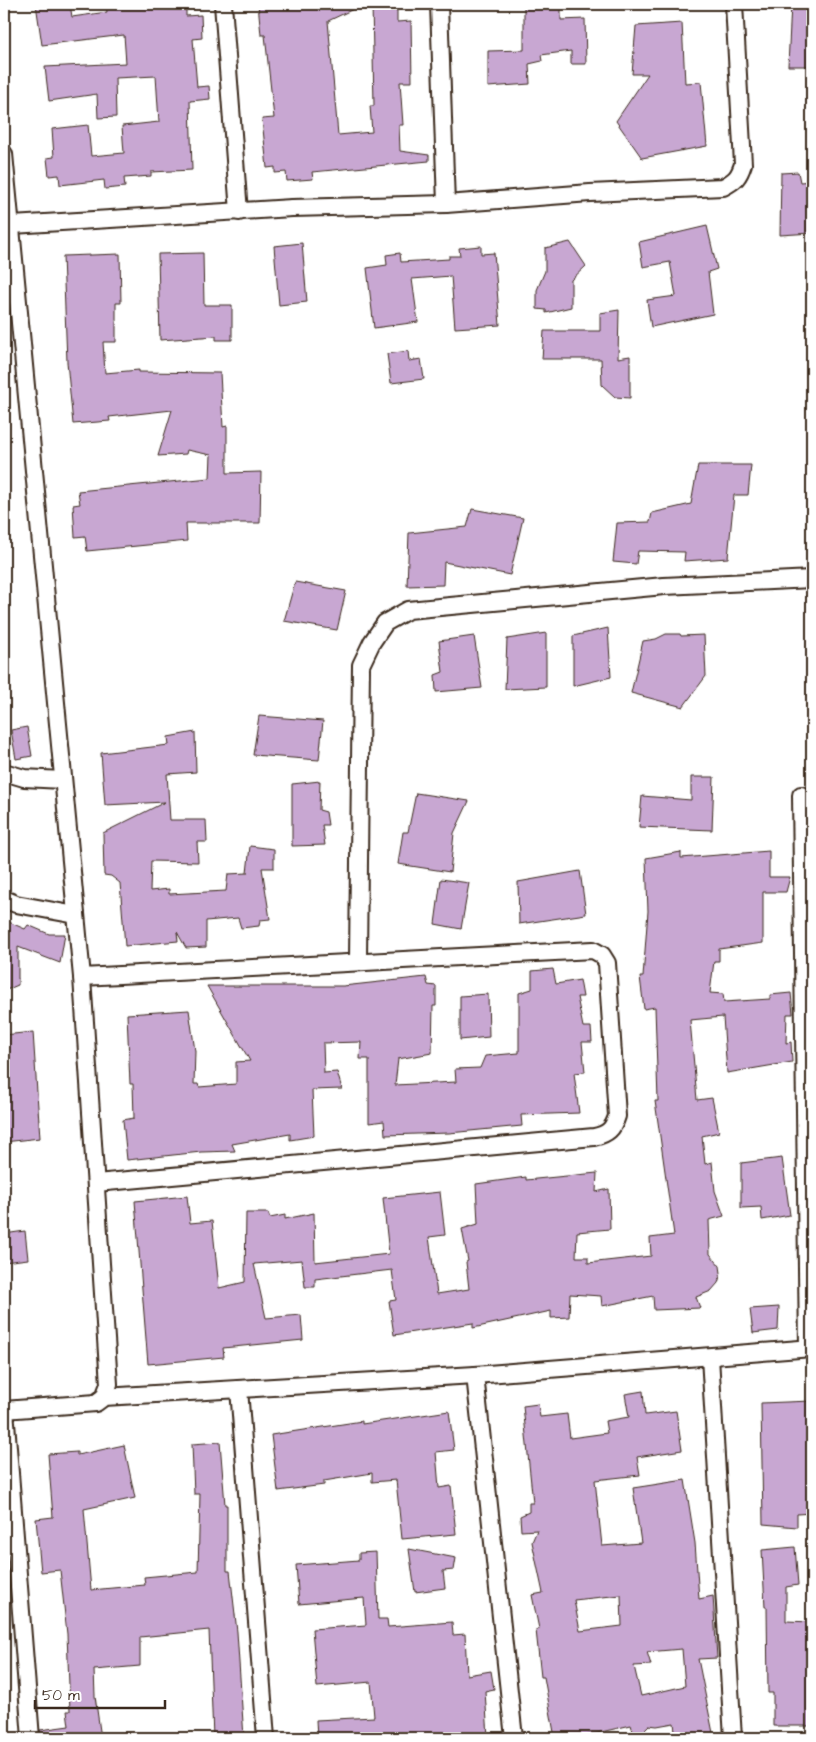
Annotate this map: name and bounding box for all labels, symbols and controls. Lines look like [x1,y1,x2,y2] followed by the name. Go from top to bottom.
[35,1677,165,1709] scale bar
[42,1685,80,1706] text: 50 m

